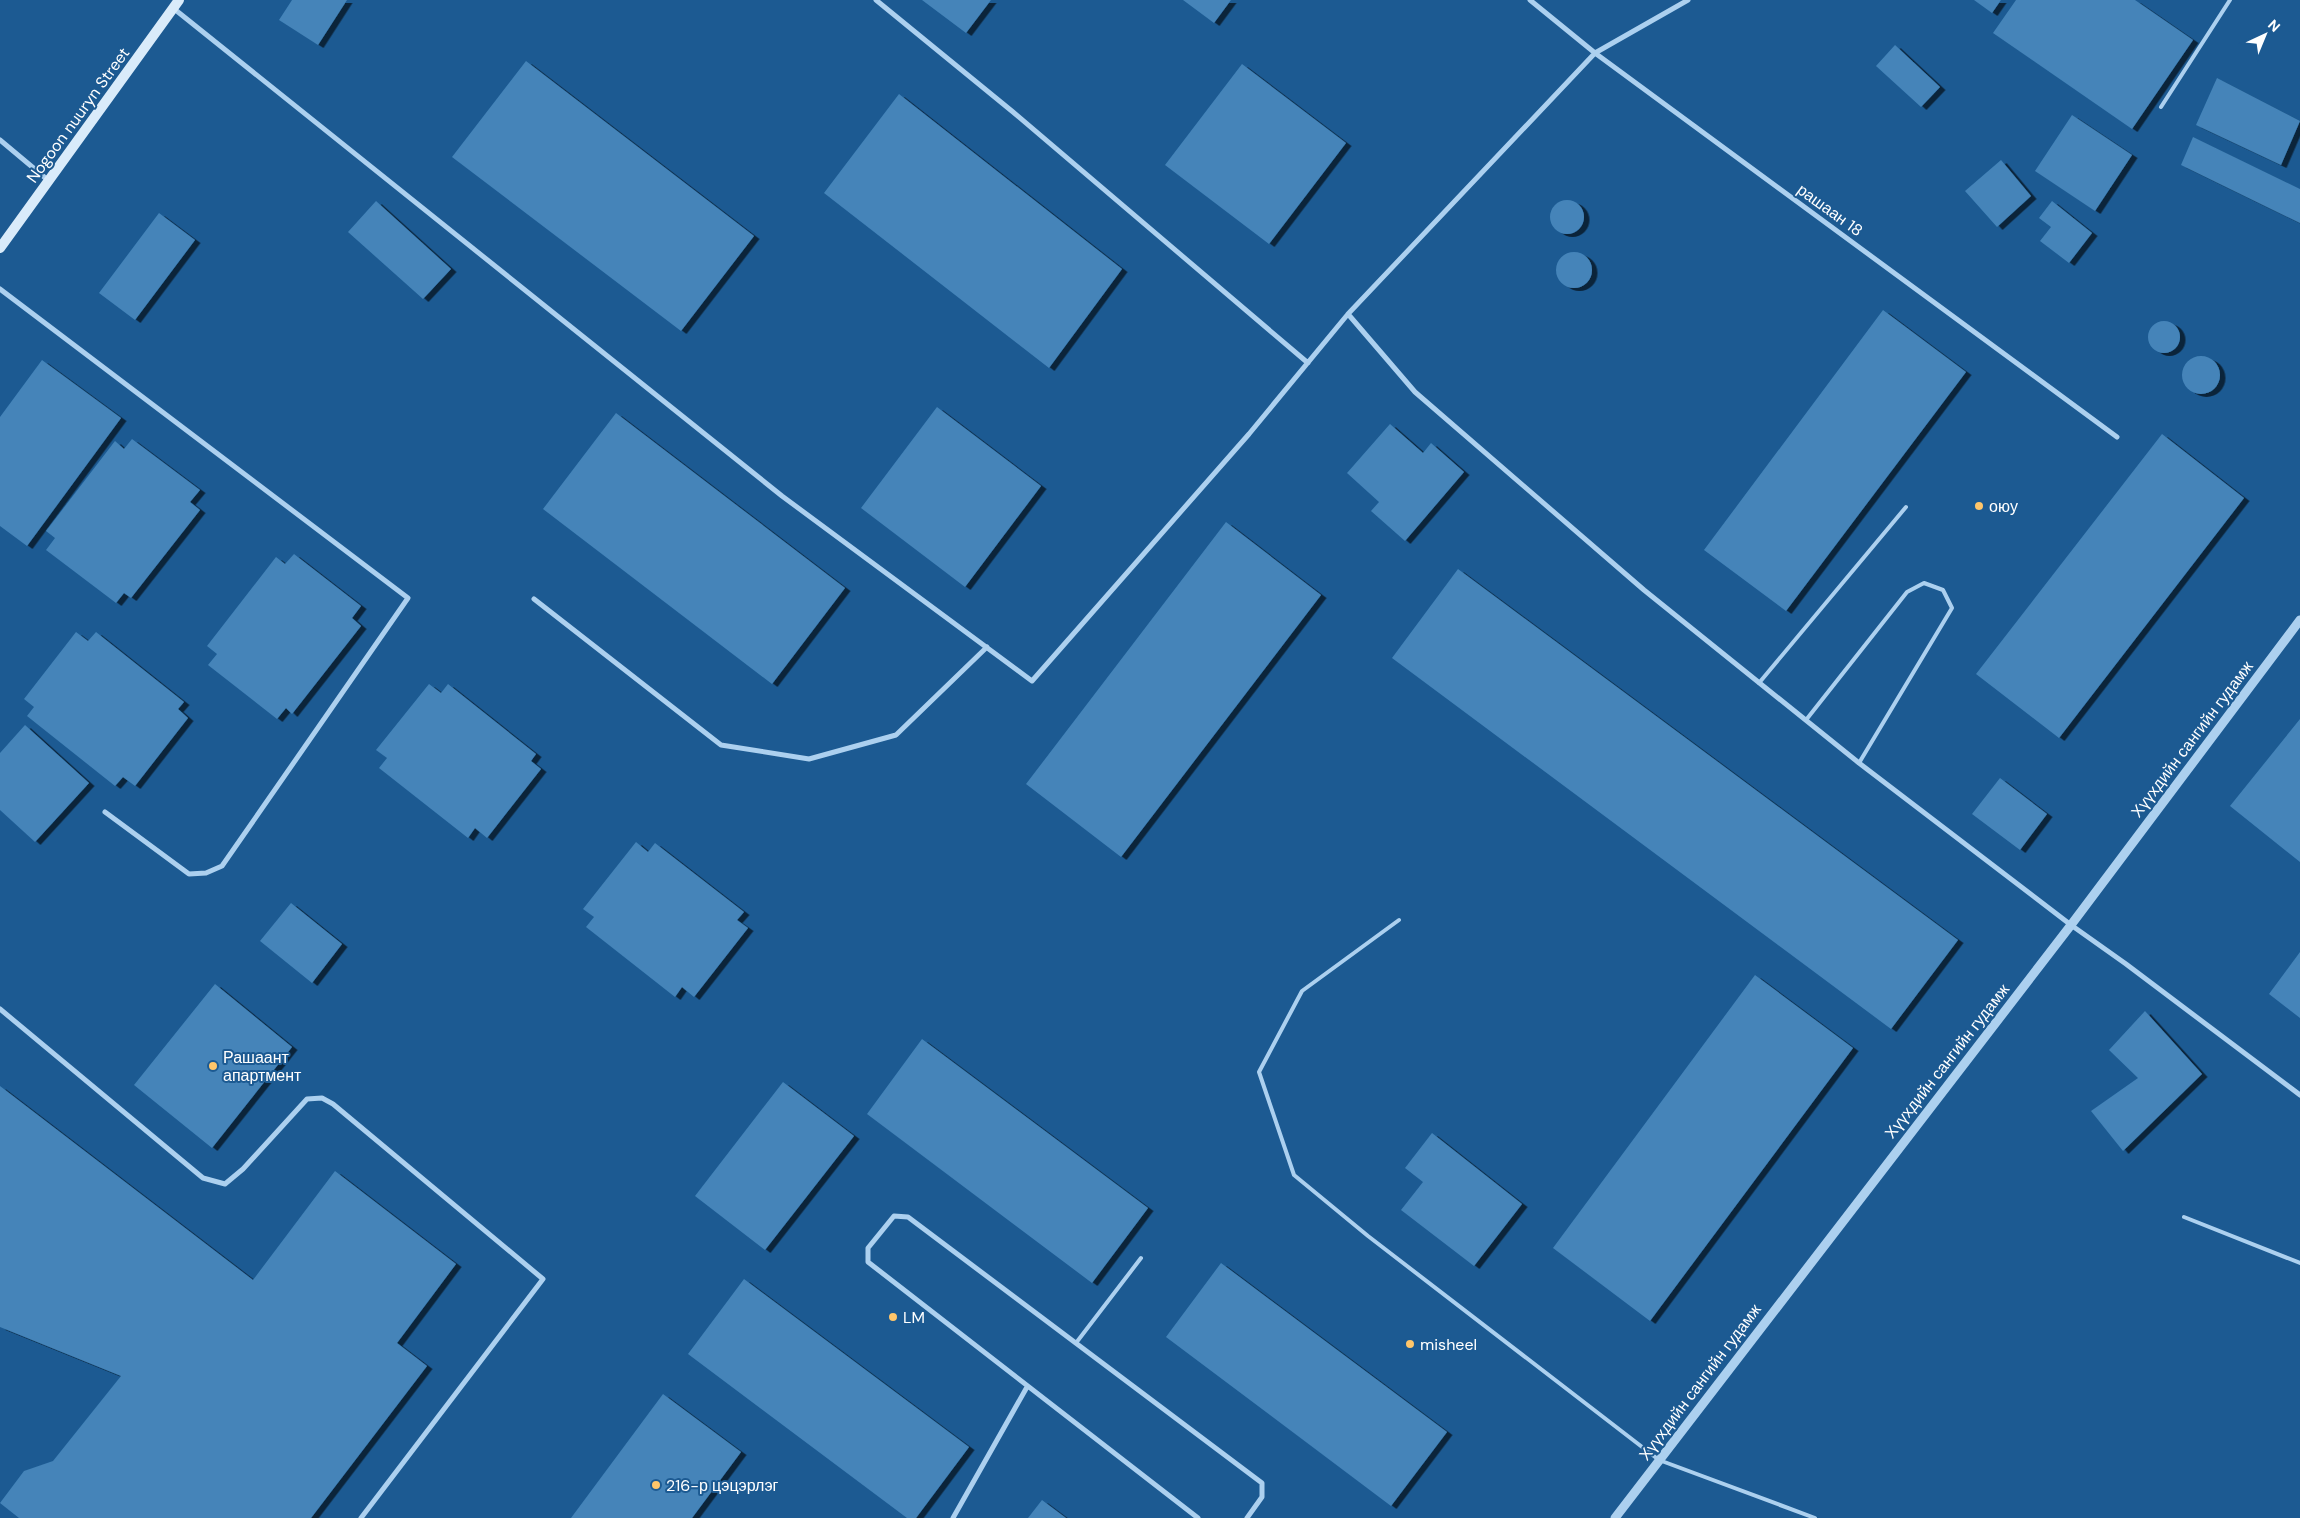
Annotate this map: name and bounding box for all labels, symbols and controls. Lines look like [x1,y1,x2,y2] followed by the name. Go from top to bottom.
[2240,10,2290,60] north arrow
[2264,16,2284,36] text: N
[22,43,134,187] street label: Nogoon nuuryn Street
[1793,179,1867,241] street label: рашаан 18
[1989,496,2018,517] place label: оюу
[1973,500,1985,512] marker: оюу
[2126,656,2258,821] street label: Хүүхдийн сангийн гудамж
[1880,979,2014,1143] street label: Хүүхдийн сангийн гудамж
[223,1047,302,1086] place label: Рашаант апартмент
[207,1060,219,1072] marker: Рашаант апартмент
[1634,1299,1766,1464] street label: Хүүхдийн сангийн гудамж
[903,1307,925,1328] place label: LM
[887,1311,899,1323] marker: LM
[1420,1334,1477,1355] place label: misheel
[1404,1338,1416,1350] marker: misheel
[666,1475,779,1496] place label: 216-р цэцэрлэг
[650,1479,662,1491] marker: 216-р цэцэрлэг

